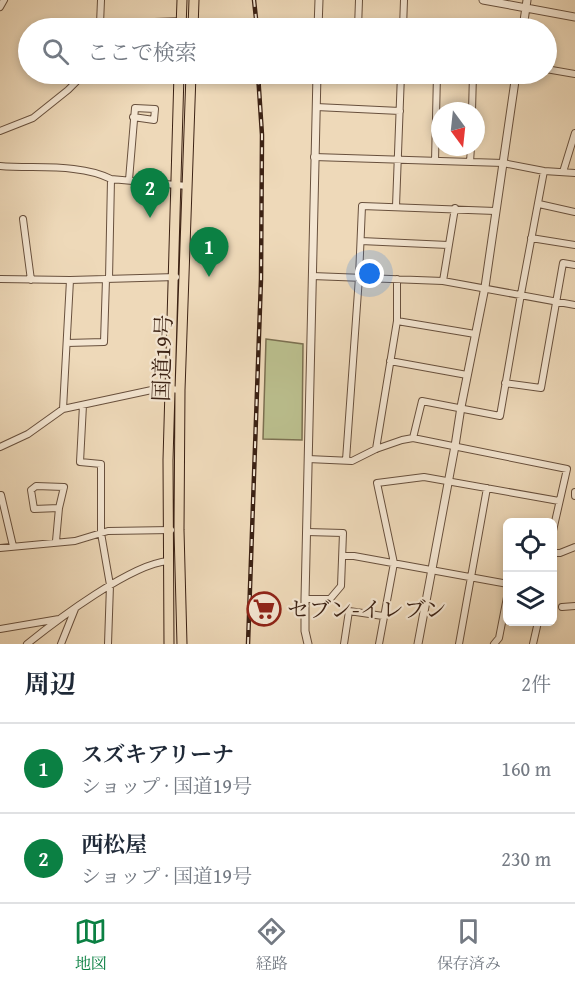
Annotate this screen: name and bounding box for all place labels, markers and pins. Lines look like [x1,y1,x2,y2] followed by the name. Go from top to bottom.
[130,168,170,218] pin: 2
[190,228,228,277] pin: 1
[246,591,282,627] supermarket icon: セブン-イレブン
[287,593,447,625] place label: セブン-イレブン

